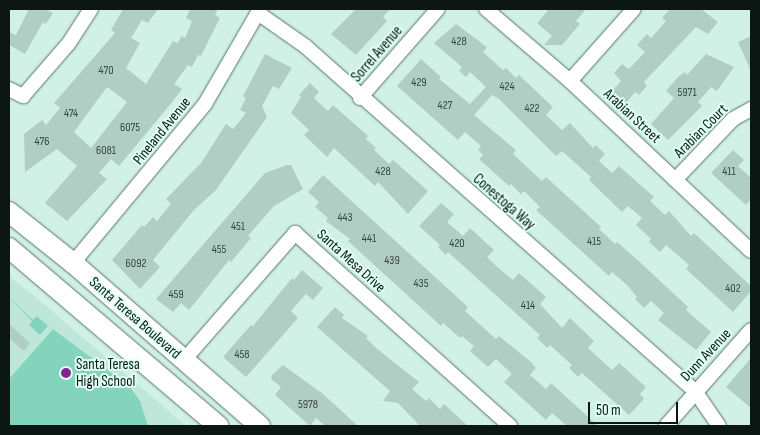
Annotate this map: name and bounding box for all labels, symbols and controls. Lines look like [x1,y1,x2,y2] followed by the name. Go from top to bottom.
[348,22,406,86] street label: Sorrel Avenue
[451,35,467,49] house number: 428
[98,64,114,78] house number: 470
[411,76,427,90] house number: 429
[500,80,514,94] house number: 424
[600,85,664,147] street label: Arabian Street
[677,86,697,100] house number: 5971
[129,94,195,168] street label: Pineland Avenue
[438,99,452,113] house number: 427
[670,100,732,162] street label: Arabian Court
[525,102,539,116] house number: 422
[64,107,78,121] house number: 474
[120,121,140,135] house number: 6075
[35,135,49,149] house number: 476
[96,144,116,158] house number: 6081
[375,165,391,179] house number: 428
[722,165,736,179] house number: 411
[469,170,539,234] street label: Conestoga Way
[337,211,353,225] house number: 443
[231,220,245,234] house number: 451
[313,226,389,296] street label: Santa Mesa Drive
[362,232,376,246] house number: 441
[587,235,601,249] house number: 415
[449,237,465,251] house number: 420
[212,243,226,257] house number: 455
[384,254,400,268] house number: 439
[126,257,146,271] house number: 6092
[85,273,185,363] street label: Santa Teresa Boulevard
[414,277,428,291] house number: 435
[725,282,741,296] house number: 402
[168,288,184,302] house number: 459
[521,299,535,313] house number: 414
[677,325,735,385] street label: Dunn Avenue
[234,348,250,362] house number: 458
[76,355,140,390] place label: Santa Teresa High School
[60,367,72,379] marker: Santa Teresa High School
[590,392,680,424] scale bar
[298,398,318,412] house number: 5978
[596,401,621,420] text: 50 m

